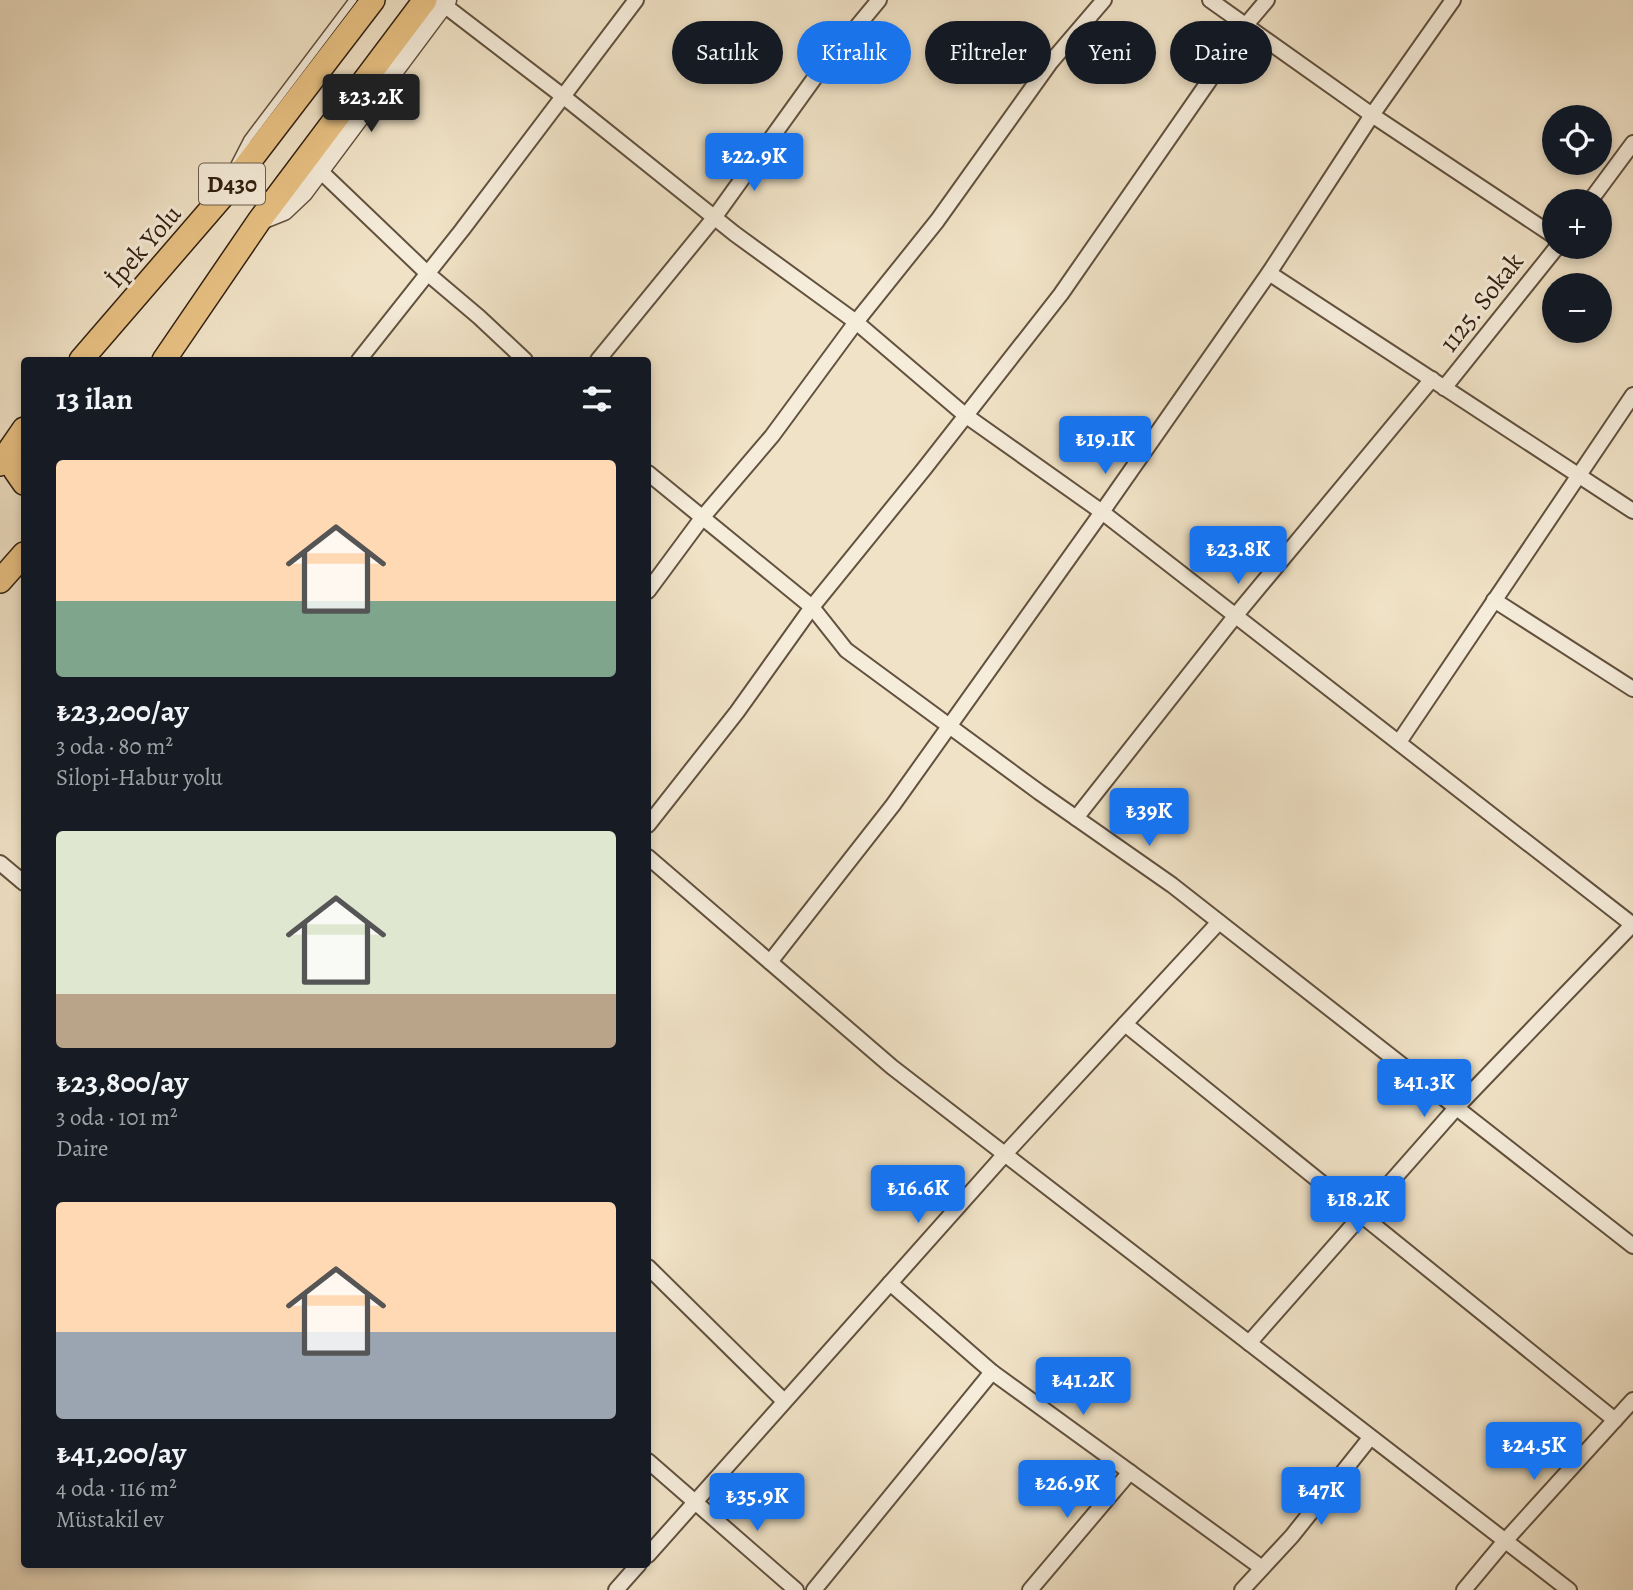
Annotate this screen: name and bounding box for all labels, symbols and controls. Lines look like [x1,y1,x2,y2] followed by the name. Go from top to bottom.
[672,21,783,84] chip: Satılık
[797,21,911,84] chip: Kiralık
[925,21,1051,84] chip: Filtreler
[1065,21,1156,84] chip: Yeni
[1170,21,1272,84] chip: Daire
[314,74,428,134] pin: ₺23.2K
[339,81,403,112] text: ₺23.2K
[1542,105,1612,343] map controls
[1542,105,1612,175] button: locate
[697,134,811,193] pin: ₺22.9K
[721,140,787,171] text: ₺22.9K
[199,164,265,204] road number: D430
[1542,189,1612,259] button: +
[98,197,190,295] street label: İpek Yolu
[1431,245,1531,359] street label: 1125. Sokak
[1542,273,1612,343] button: −
[56,379,133,419] text: 13 ilan
[578,380,616,418] icon: filters
[1048,416,1162,476] pin: ₺19.1K
[1075,423,1135,454] text: ₺19.1K
[273,506,399,632] icon: home
[1181,526,1295,586] pin: ₺23.8K
[1206,533,1270,564] text: ₺23.8K
[56,691,189,731] text: ₺23,200/ay
[56,731,173,762] text: 3 oda · 80 m²
[56,762,223,793] text: Silopi-Habur yolu
[1108,788,1190,848] pin: ₺39K
[1126,795,1172,826] text: ₺39K
[273,877,399,1003] icon: home
[1367,1060,1481,1119] pin: ₺41.3K
[56,1062,189,1102] text: ₺23,800/ay
[1393,1066,1455,1097] text: ₺41.3K
[56,1102,178,1133] text: 3 oda · 101 m²
[56,1133,108,1164] text: Daire
[861,1166,975,1225] pin: ₺16.6K
[887,1172,949,1203] text: ₺16.6K
[1301,1176,1415,1236] pin: ₺18.2K
[1326,1183,1390,1214] text: ₺18.2K
[273,1248,399,1374] icon: home
[1026,1358,1140,1417] pin: ₺41.2K
[1052,1364,1114,1395] text: ₺41.2K
[1477,1422,1591,1482] pin: ₺24.5K
[1502,1429,1566,1460] text: ₺24.5K
[56,1433,186,1473] text: ₺41,200/ay
[1010,1460,1124,1520] pin: ₺26.9K
[1034,1467,1100,1498] text: ₺26.9K
[1280,1468,1362,1527] pin: ₺47K
[56,1473,177,1504] text: 4 oda · 116 m²
[700,1474,814,1533] pin: ₺35.9K
[1298,1474,1344,1505] text: ₺47K
[725,1480,789,1511] text: ₺35.9K
[56,1504,164,1535] text: Müstakil ev

